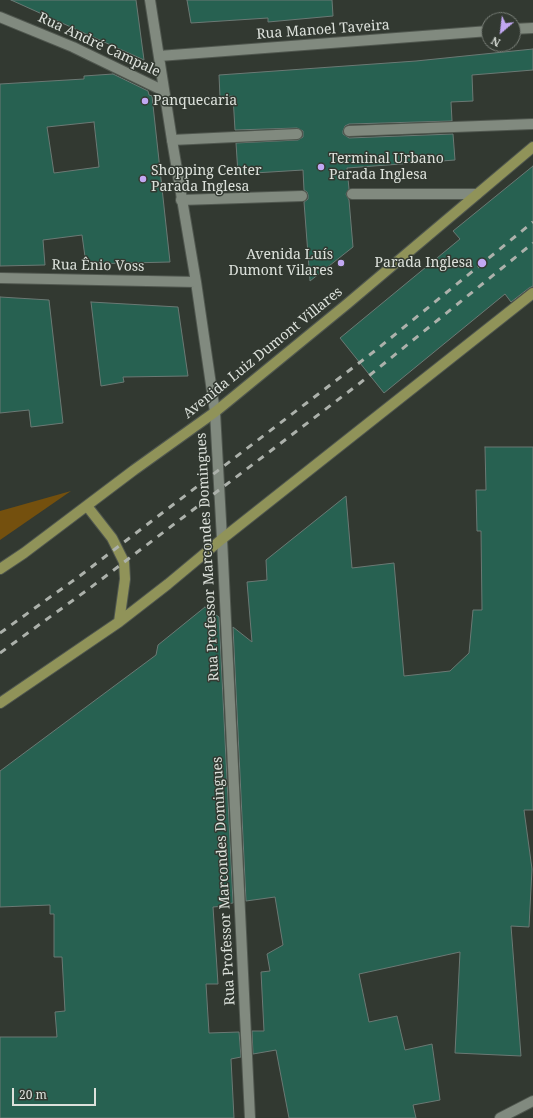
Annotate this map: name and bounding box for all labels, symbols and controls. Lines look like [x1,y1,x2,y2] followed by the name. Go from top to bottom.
[35,9,163,81] street label: Rua André Campale
[481,12,521,52] north arrow
[256,17,390,43] street label: Rua Manoel Taveira
[488,33,503,51] text: N
[153,93,237,109] place label: Panquecaria
[140,96,150,106] marker: Panquecaria
[329,151,444,184] place label: Terminal Urbano Parada Inglesa
[316,162,326,172] marker: Terminal Urbano Parada Inglesa
[151,163,262,196] place label: Shopping Center Parada Inglesa
[138,174,148,184] marker: Shopping Center Parada Inglesa
[228,247,333,280] place label: Avenida Luís Dumont Vilares
[375,255,473,271] place label: Parada Inglesa
[51,257,145,275] street label: Rua Ênio Voss
[476,257,488,269] marker: Parada Inglesa
[336,258,346,268] marker: Avenida Luís Dumont Vilares
[180,284,346,422] street label: Avenida Luiz Dumont Villares
[193,432,223,682] street label: Rua Professor Marcondes Domingues
[209,756,239,1006] street label: Rua Professor Marcondes Domingues
[14,1080,98,1106] scale bar
[19,1086,47,1103] text: 20 m

